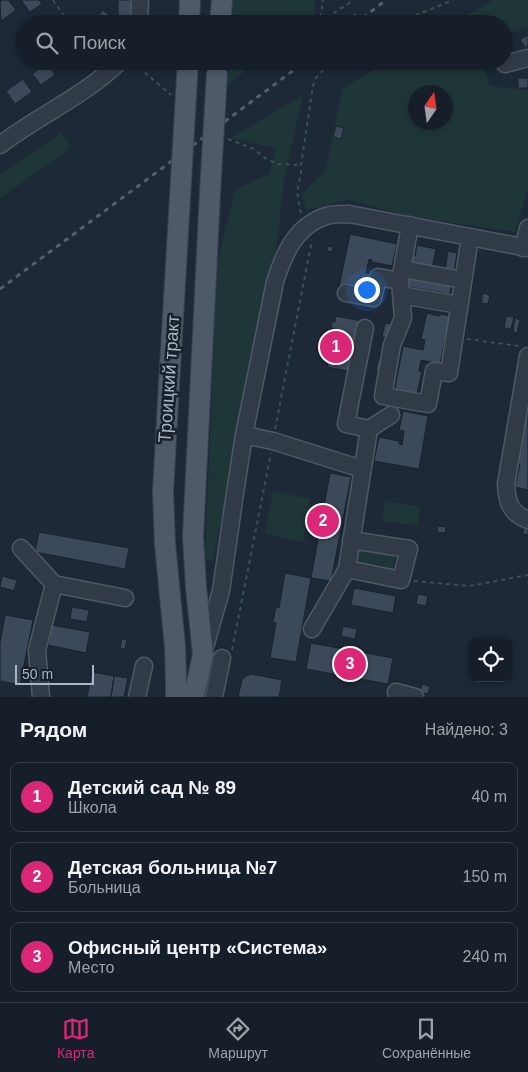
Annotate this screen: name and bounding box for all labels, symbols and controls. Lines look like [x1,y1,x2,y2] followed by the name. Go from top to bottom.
[15,15,513,70] search box
[33,29,61,57] icon: search
[73,32,126,53] text: Поиск
[408,85,453,130] north arrow
[354,277,380,303] your location
[155,314,183,444] street label: Троицкий тракт
[320,328,352,366] pin: 1
[307,502,339,540] pin: 2
[468,637,513,682] map controls
[468,637,513,682] button: locate
[334,645,366,683] pin: 3
[15,662,94,685] scale bar
[22,666,53,682] text: 50 m
[20,718,87,741] text: Рядом
[425,721,508,738] text: Найдено: 3
[68,777,236,798] text: Детский сад № 89
[33,788,41,805] text: 1
[471,788,507,805] text: 40 m
[68,799,117,816] text: Школа
[68,857,277,878] text: Детская больница №7
[33,868,41,885] text: 2
[463,868,507,885] text: 150 m
[68,879,141,896] text: Больница
[68,937,327,958] text: Офисный центр «Система»
[33,948,41,965] text: 3
[463,948,507,965] text: 240 m
[68,959,114,976] text: Место
[57,1015,94,1061] tab: Карта
[208,1015,268,1061] tab: Маршрут
[382,1015,471,1061] tab: Сохранённые

